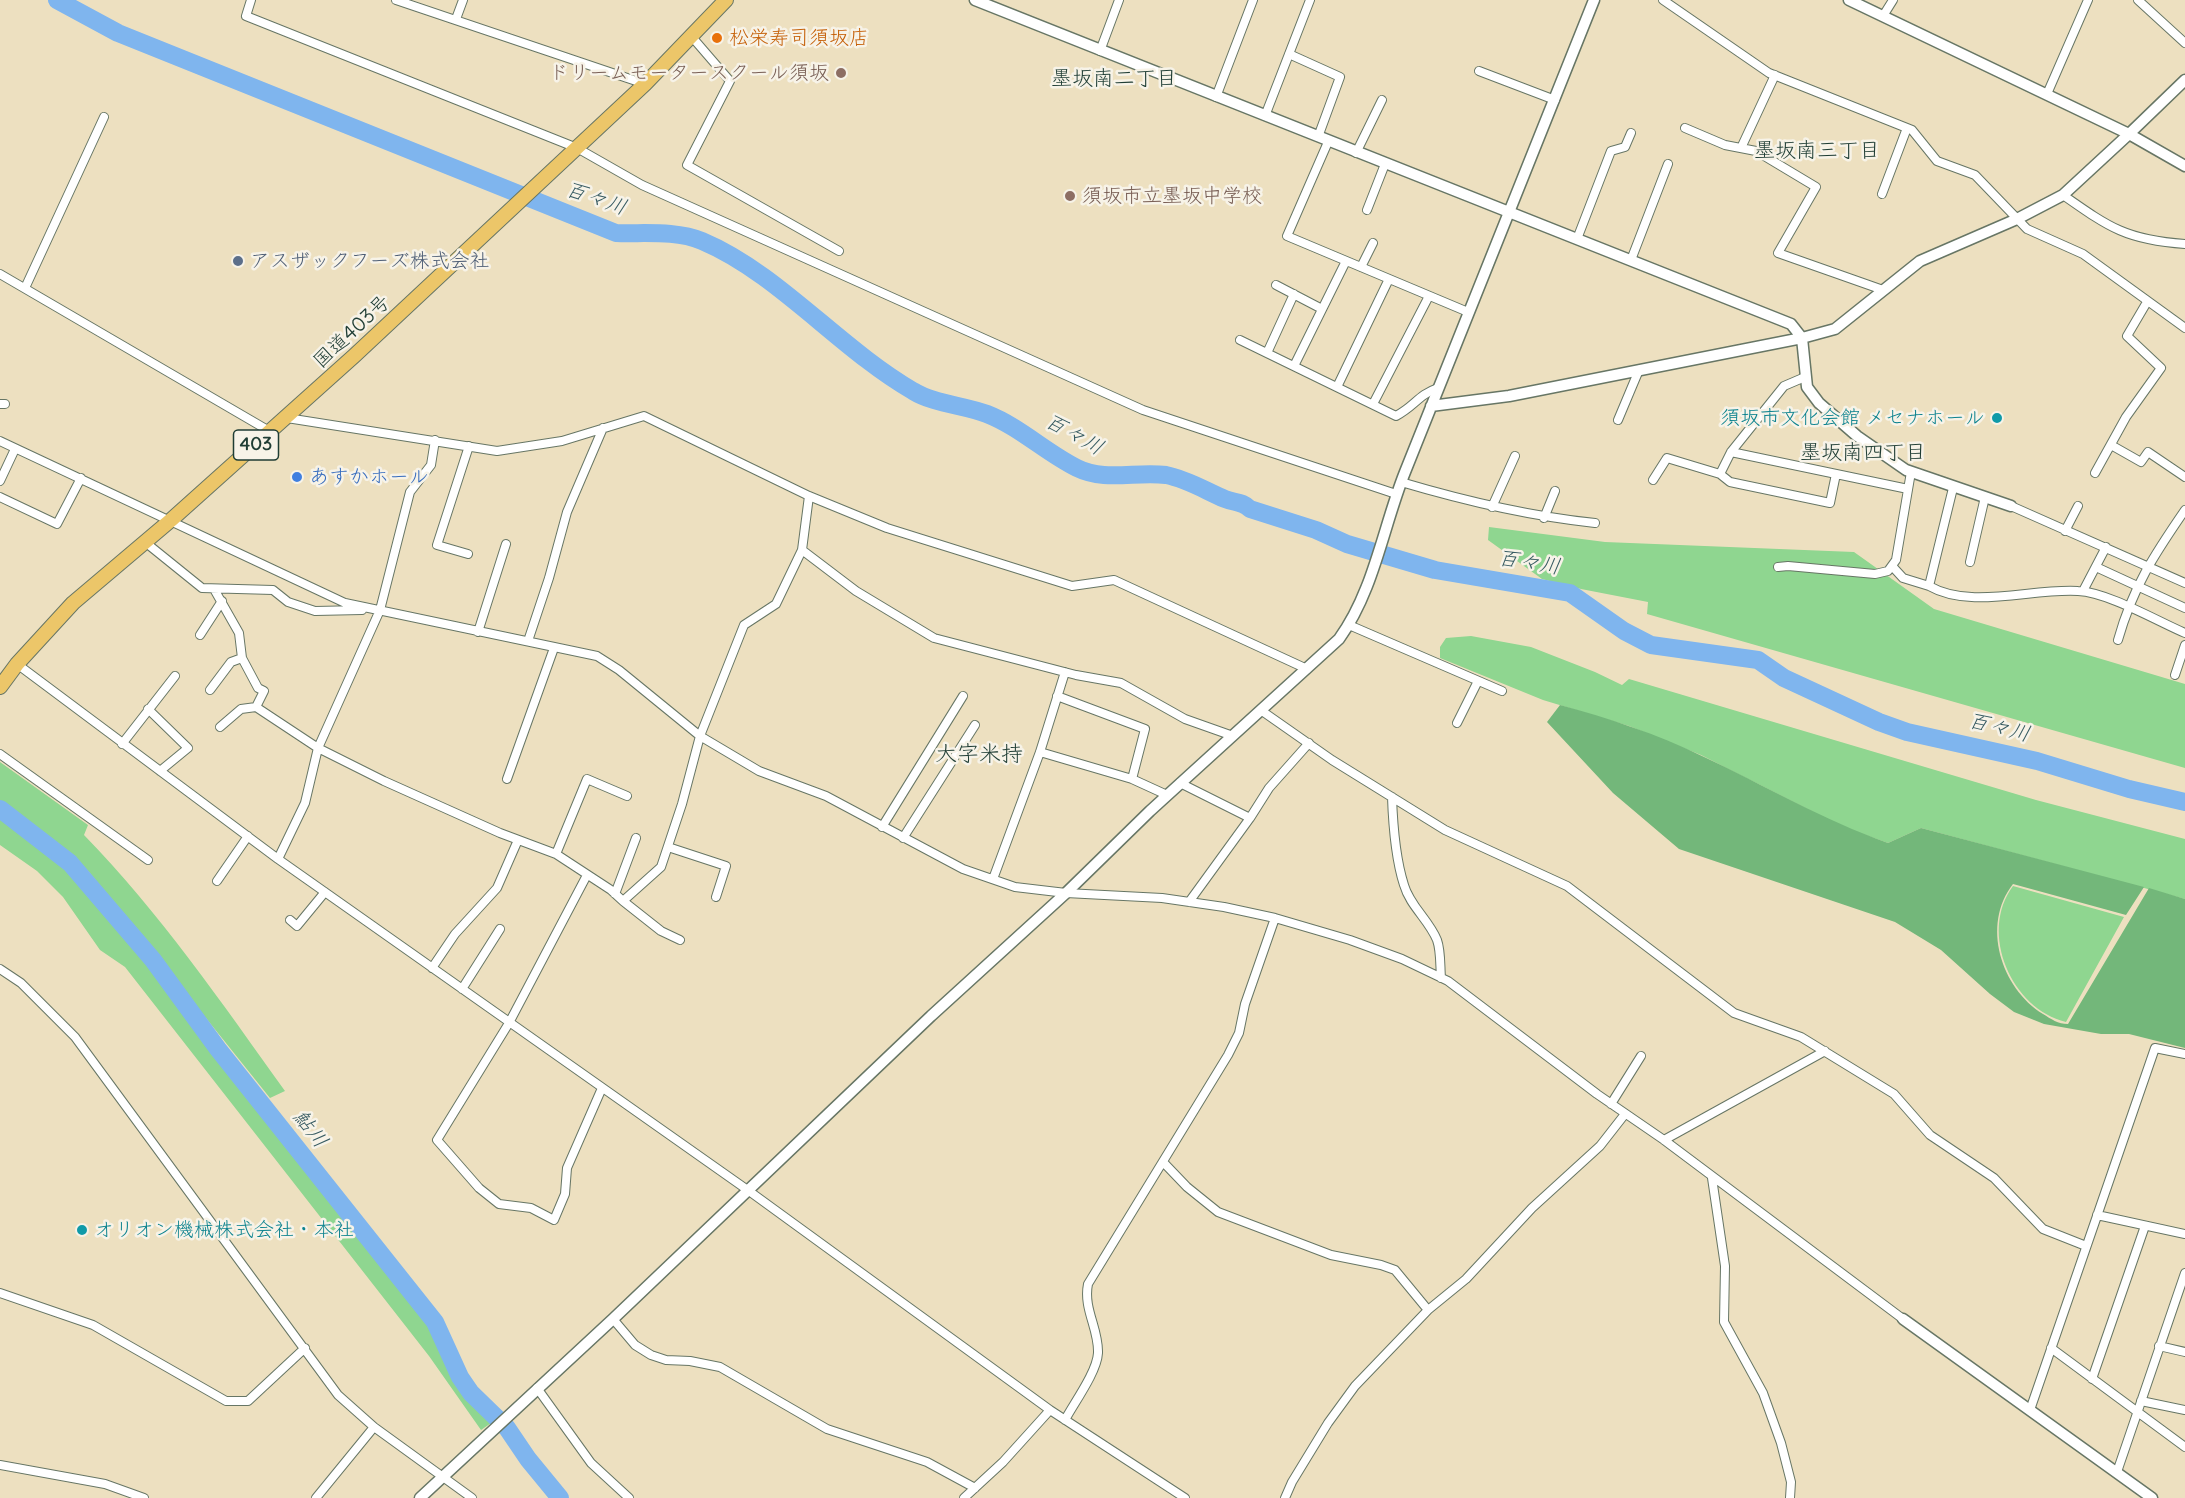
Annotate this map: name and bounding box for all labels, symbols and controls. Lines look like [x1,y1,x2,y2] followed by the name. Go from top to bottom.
[729,26,869,50] place label: 松栄寿司須坂店
[710,31,724,45] marker: 松栄寿司須坂店
[549,61,829,85] place label: ドリームモータースクール須坂
[834,66,848,80] marker: ドリームモータースクール須坂
[1051,66,1177,92] district label: 墨坂南二丁目
[1754,138,1880,164] district label: 墨坂南三丁目
[562,177,630,221] water label: 百々川
[1082,184,1262,208] place label: 須坂市立墨坂中学校
[1063,189,1077,203] marker: 須坂市立墨坂中学校
[250,249,490,273] place label: アスザックフーズ株式会社
[231,254,245,268] marker: アスザックフーズ株式会社
[309,290,395,374] street label: 国道403号
[1720,406,1985,430] place label: 須坂市文化会館 メセナホール
[1040,409,1108,461] water label: 百々川
[1990,411,2004,425] marker: 須坂市文化会館 メセナホール
[234,430,278,460] road number: 403
[1800,440,1926,466] district label: 墨坂南四丁目
[309,465,429,489] place label: あすかホール
[290,470,304,484] marker: あすかホール
[1496,546,1562,580] water label: 百々川
[1965,708,2033,748] water label: 百々川
[935,742,1023,768] district label: 大字米持
[287,1105,333,1153] water label: 鮎川
[94,1218,354,1242] place label: オリオン機械株式会社・本社
[75,1223,89,1237] marker: オリオン機械株式会社・本社

